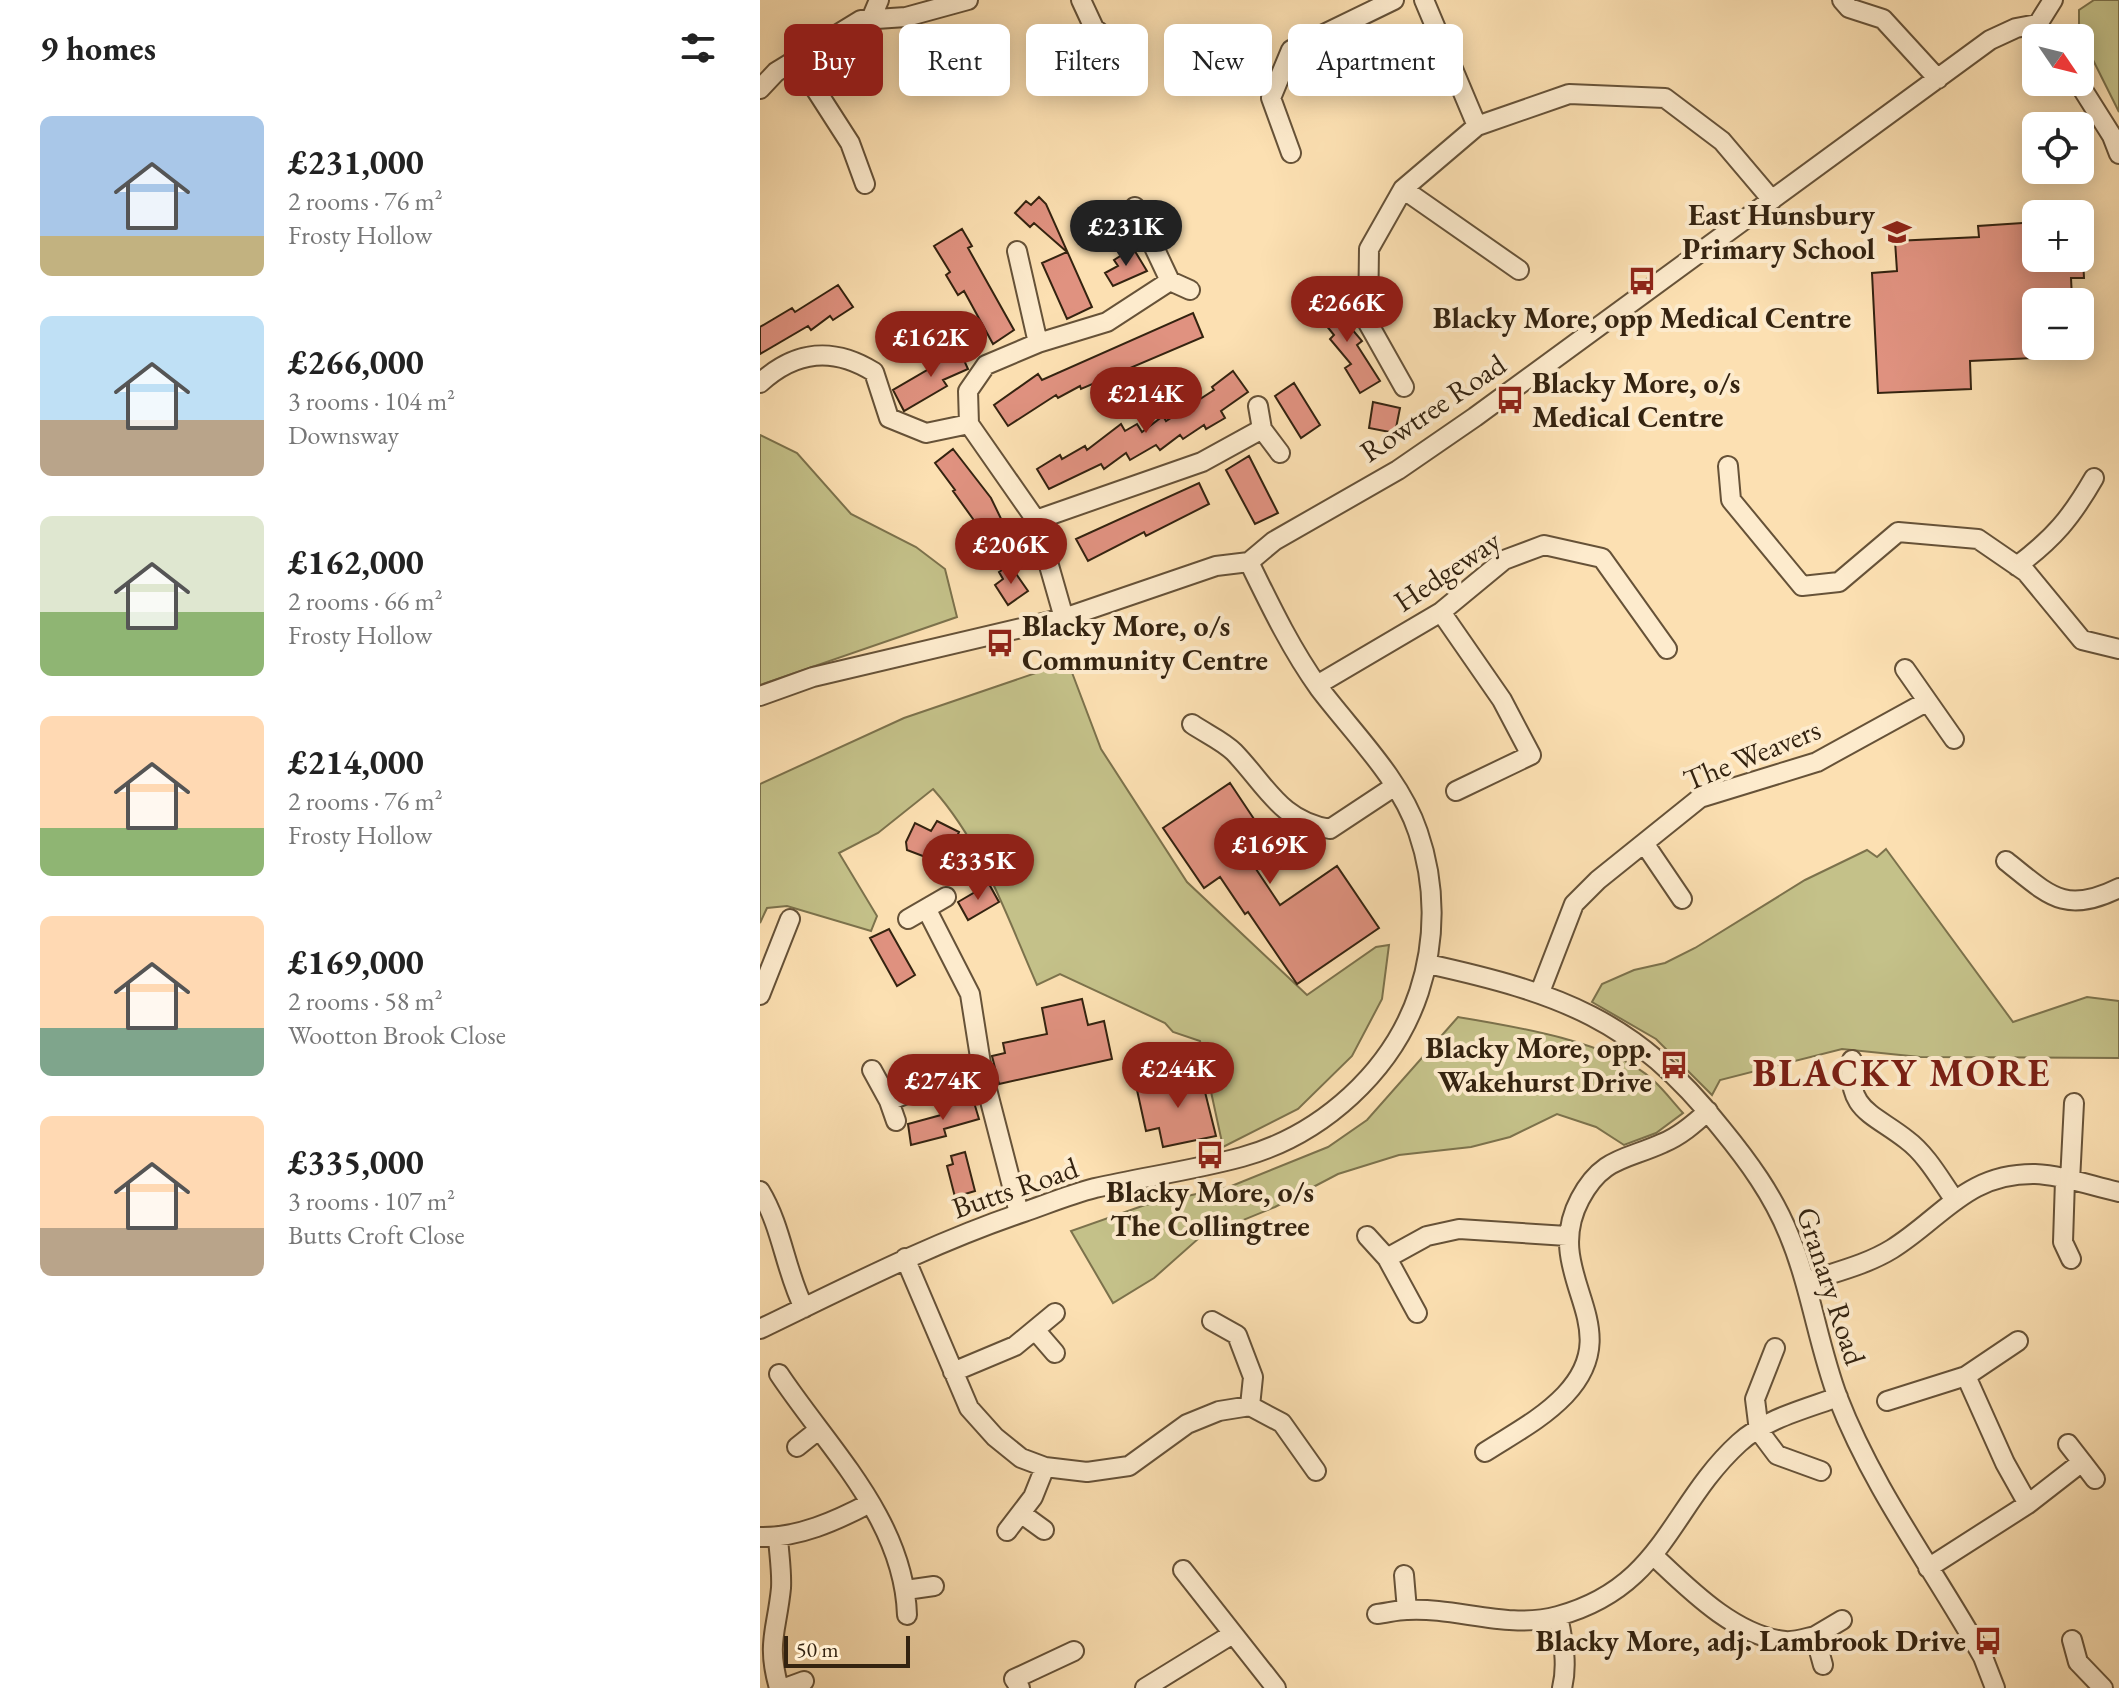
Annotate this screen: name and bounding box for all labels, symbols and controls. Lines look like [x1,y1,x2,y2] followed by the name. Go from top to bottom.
[784,24,883,96] chip: Buy
[899,24,1010,96] chip: Rent
[1026,24,1148,96] chip: Filters
[1164,24,1272,96] chip: New
[1288,24,1463,96] chip: Apartment
[2022,24,2094,96] north arrow
[2022,24,2094,360] map controls
[40,26,156,70] text: 9 homes
[676,26,720,70] icon: filters
[2022,112,2094,184] button: locate
[288,140,424,184] text: £231,000
[104,148,200,244] icon: home
[288,184,443,218] text: 2 rooms · 76 m²
[1682,195,1876,268] place label: East Hunsbury Primary School
[1070,200,1182,268] pin: £231K
[2022,200,2094,272] button: +
[1088,209,1164,243] text: £231K
[1882,217,1912,247] school or university icon: East Hunsbury Primary School
[288,218,432,252] text: Frosty Hollow
[1627,266,1657,296] bus stop icon: Blacky More, opp Medical Centre
[1291,276,1403,344] pin: £266K
[1309,285,1385,319] text: £266K
[2022,288,2094,360] button: −
[1433,298,1851,337] place label: Blacky More, opp Medical Centre
[875,311,987,379] pin: £162K
[893,320,969,354] text: £162K
[288,340,424,384] text: £266,000
[1352,344,1514,471] street label: Rowtree Road
[104,348,200,444] icon: home
[1532,363,1740,436] place label: Blacky More, o/s Medical Centre
[1090,367,1202,435] pin: £214K
[1108,376,1184,410] text: £214K
[288,384,455,418] text: 3 rooms · 104 m²
[1495,385,1525,415] bus stop icon: Blacky More, o/s Medical Centre
[288,418,399,452] text: Downsway
[955,518,1067,586] pin: £206K
[1386,520,1508,620] street label: Hedgeway
[973,527,1049,561] text: £206K
[288,540,424,584] text: £162,000
[104,548,200,644] icon: home
[288,584,443,618] text: 2 rooms · 66 m²
[1022,606,1268,679] place label: Blacky More, o/s Community Centre
[288,618,432,652] text: Frosty Hollow
[985,628,1015,658] bus stop icon: Blacky More, o/s Community Centre
[1677,709,1826,800] street label: The Weavers
[288,740,424,784] text: £214,000
[104,748,200,844] icon: home
[288,784,443,818] text: 2 rooms · 76 m²
[288,818,432,852] text: Frosty Hollow
[1214,818,1326,886] pin: £169K
[1232,827,1308,861] text: £169K
[922,834,1034,902] pin: £335K
[940,843,1016,877] text: £335K
[288,940,424,984] text: £169,000
[104,948,200,1044] icon: home
[288,984,443,1018] text: 2 rooms · 58 m²
[288,1018,506,1052] text: Wootton Brook Close
[1425,1028,1652,1101] place label: Blacky More, opp. Wakehurst Drive
[1122,1042,1234,1110] pin: £244K
[1753,1048,2051,1097] district label: BLACKY MORE
[1659,1050,1689,1080] bus stop icon: Blacky More, opp. Wakehurst Drive
[1140,1051,1216,1085] text: £244K
[887,1054,999,1122] pin: £274K
[905,1063,981,1097] text: £274K
[288,1140,424,1184] text: £335,000
[1195,1140,1225,1170] bus stop icon: Blacky More, o/s The Collingtree
[104,1148,200,1244] icon: home
[947,1148,1084,1227] street label: Butts Road
[1106,1172,1314,1245] place label: Blacky More, o/s The Collingtree
[288,1184,455,1218] text: 3 rooms · 107 m²
[1788,1202,1876,1370] street label: Granary Road
[288,1218,465,1252] text: Butts Croft Close
[1535,1621,1966,1660] place label: Blacky More, adj. Lambrook Drive
[1973,1626,2003,1656] bus stop icon: Blacky More, adj. Lambrook Drive
[784,1632,910,1668] scale bar
[796,1635,839,1664] text: 50 m

